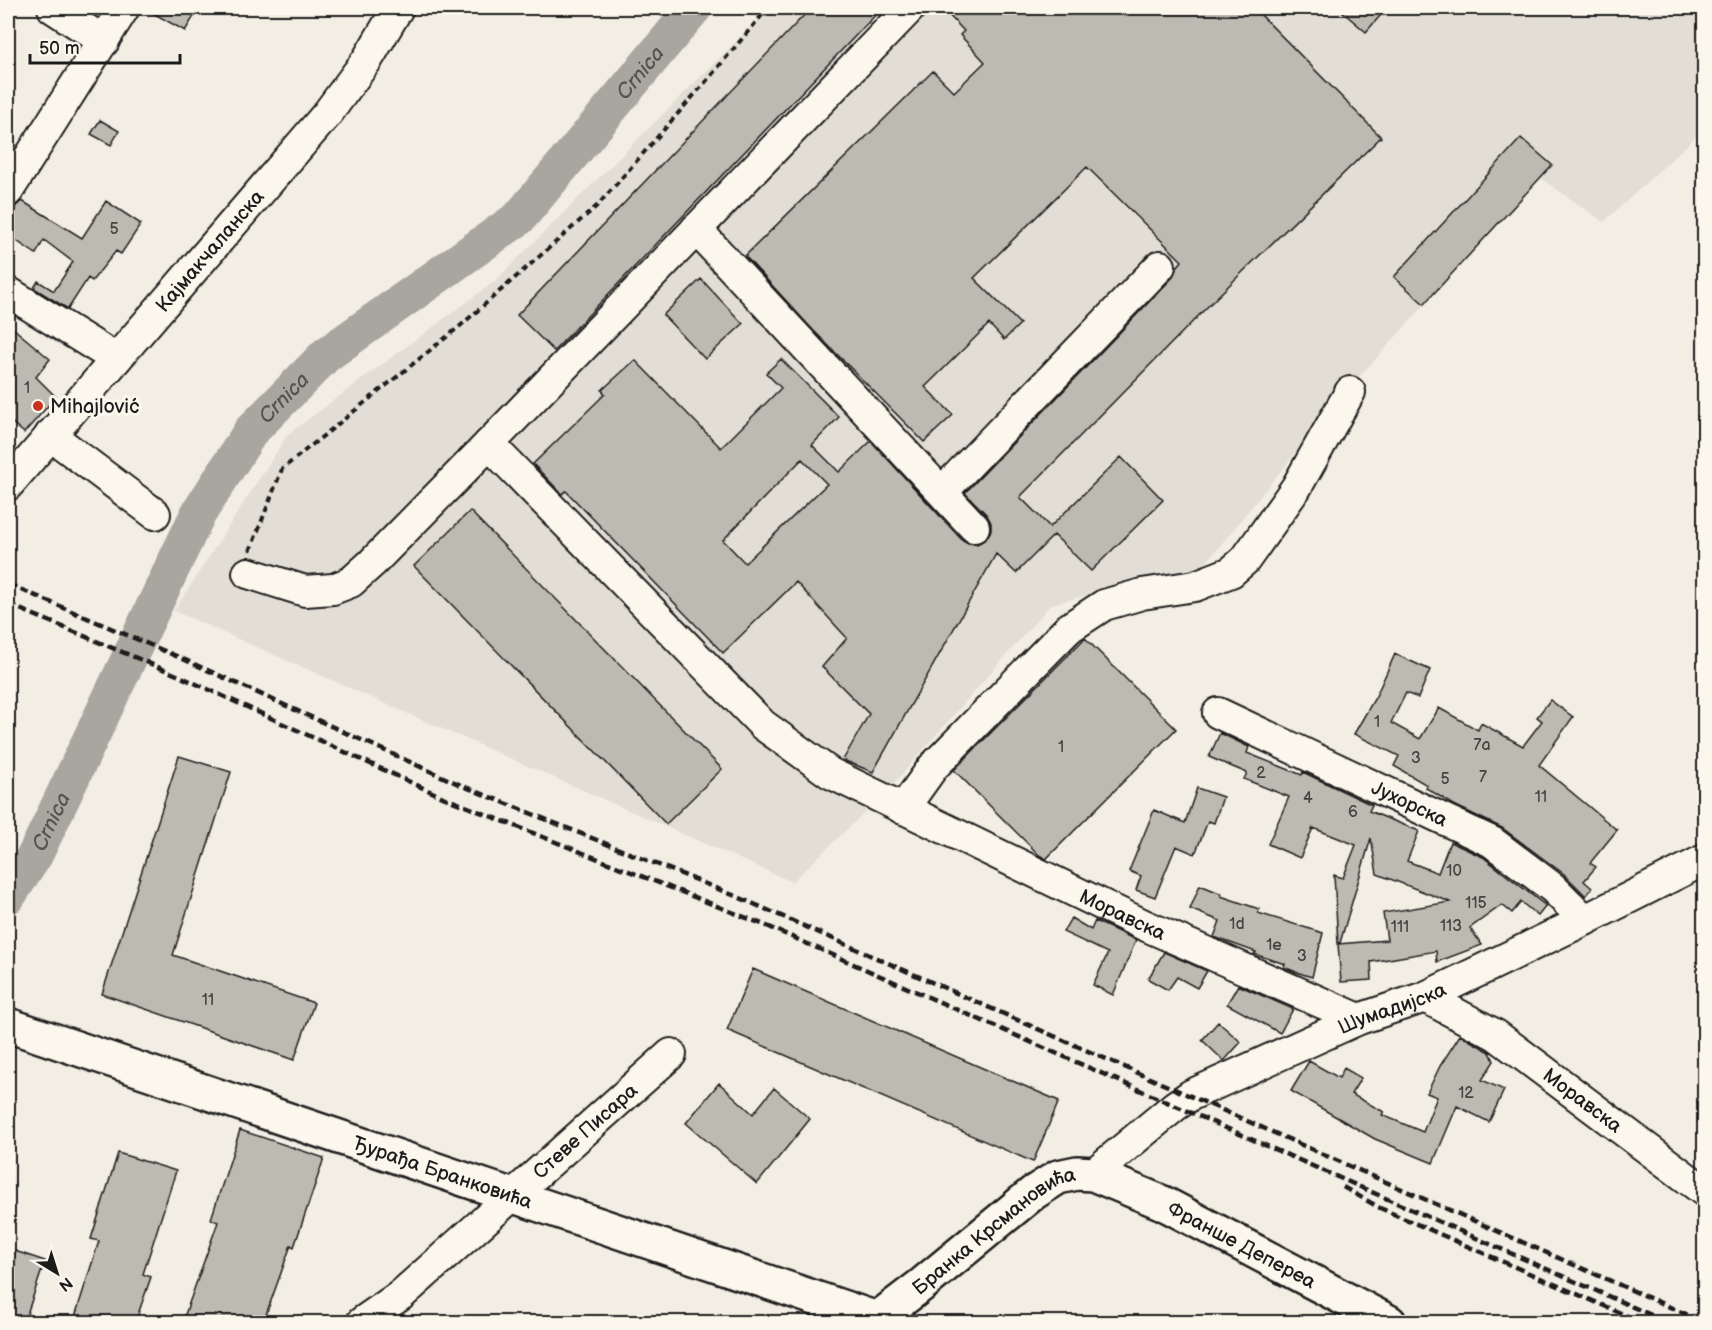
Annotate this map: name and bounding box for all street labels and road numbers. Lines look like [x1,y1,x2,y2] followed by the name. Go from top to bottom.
[151,185,270,317] street label: Кајмакчаланска
[1368,776,1451,832] street label: Јухорска
[1075,885,1169,946] street label: Моравска
[1334,978,1450,1040] street label: Шумадијска
[1538,1063,1627,1138] street label: Моравска
[528,1079,643,1184] street label: Стеве Писара
[350,1132,535,1215] street label: Ђурађа Бранковића
[908,1163,1078,1300] street label: Бранка Крсмановића
[1163,1197,1320,1294] street label: Франше Депереа

